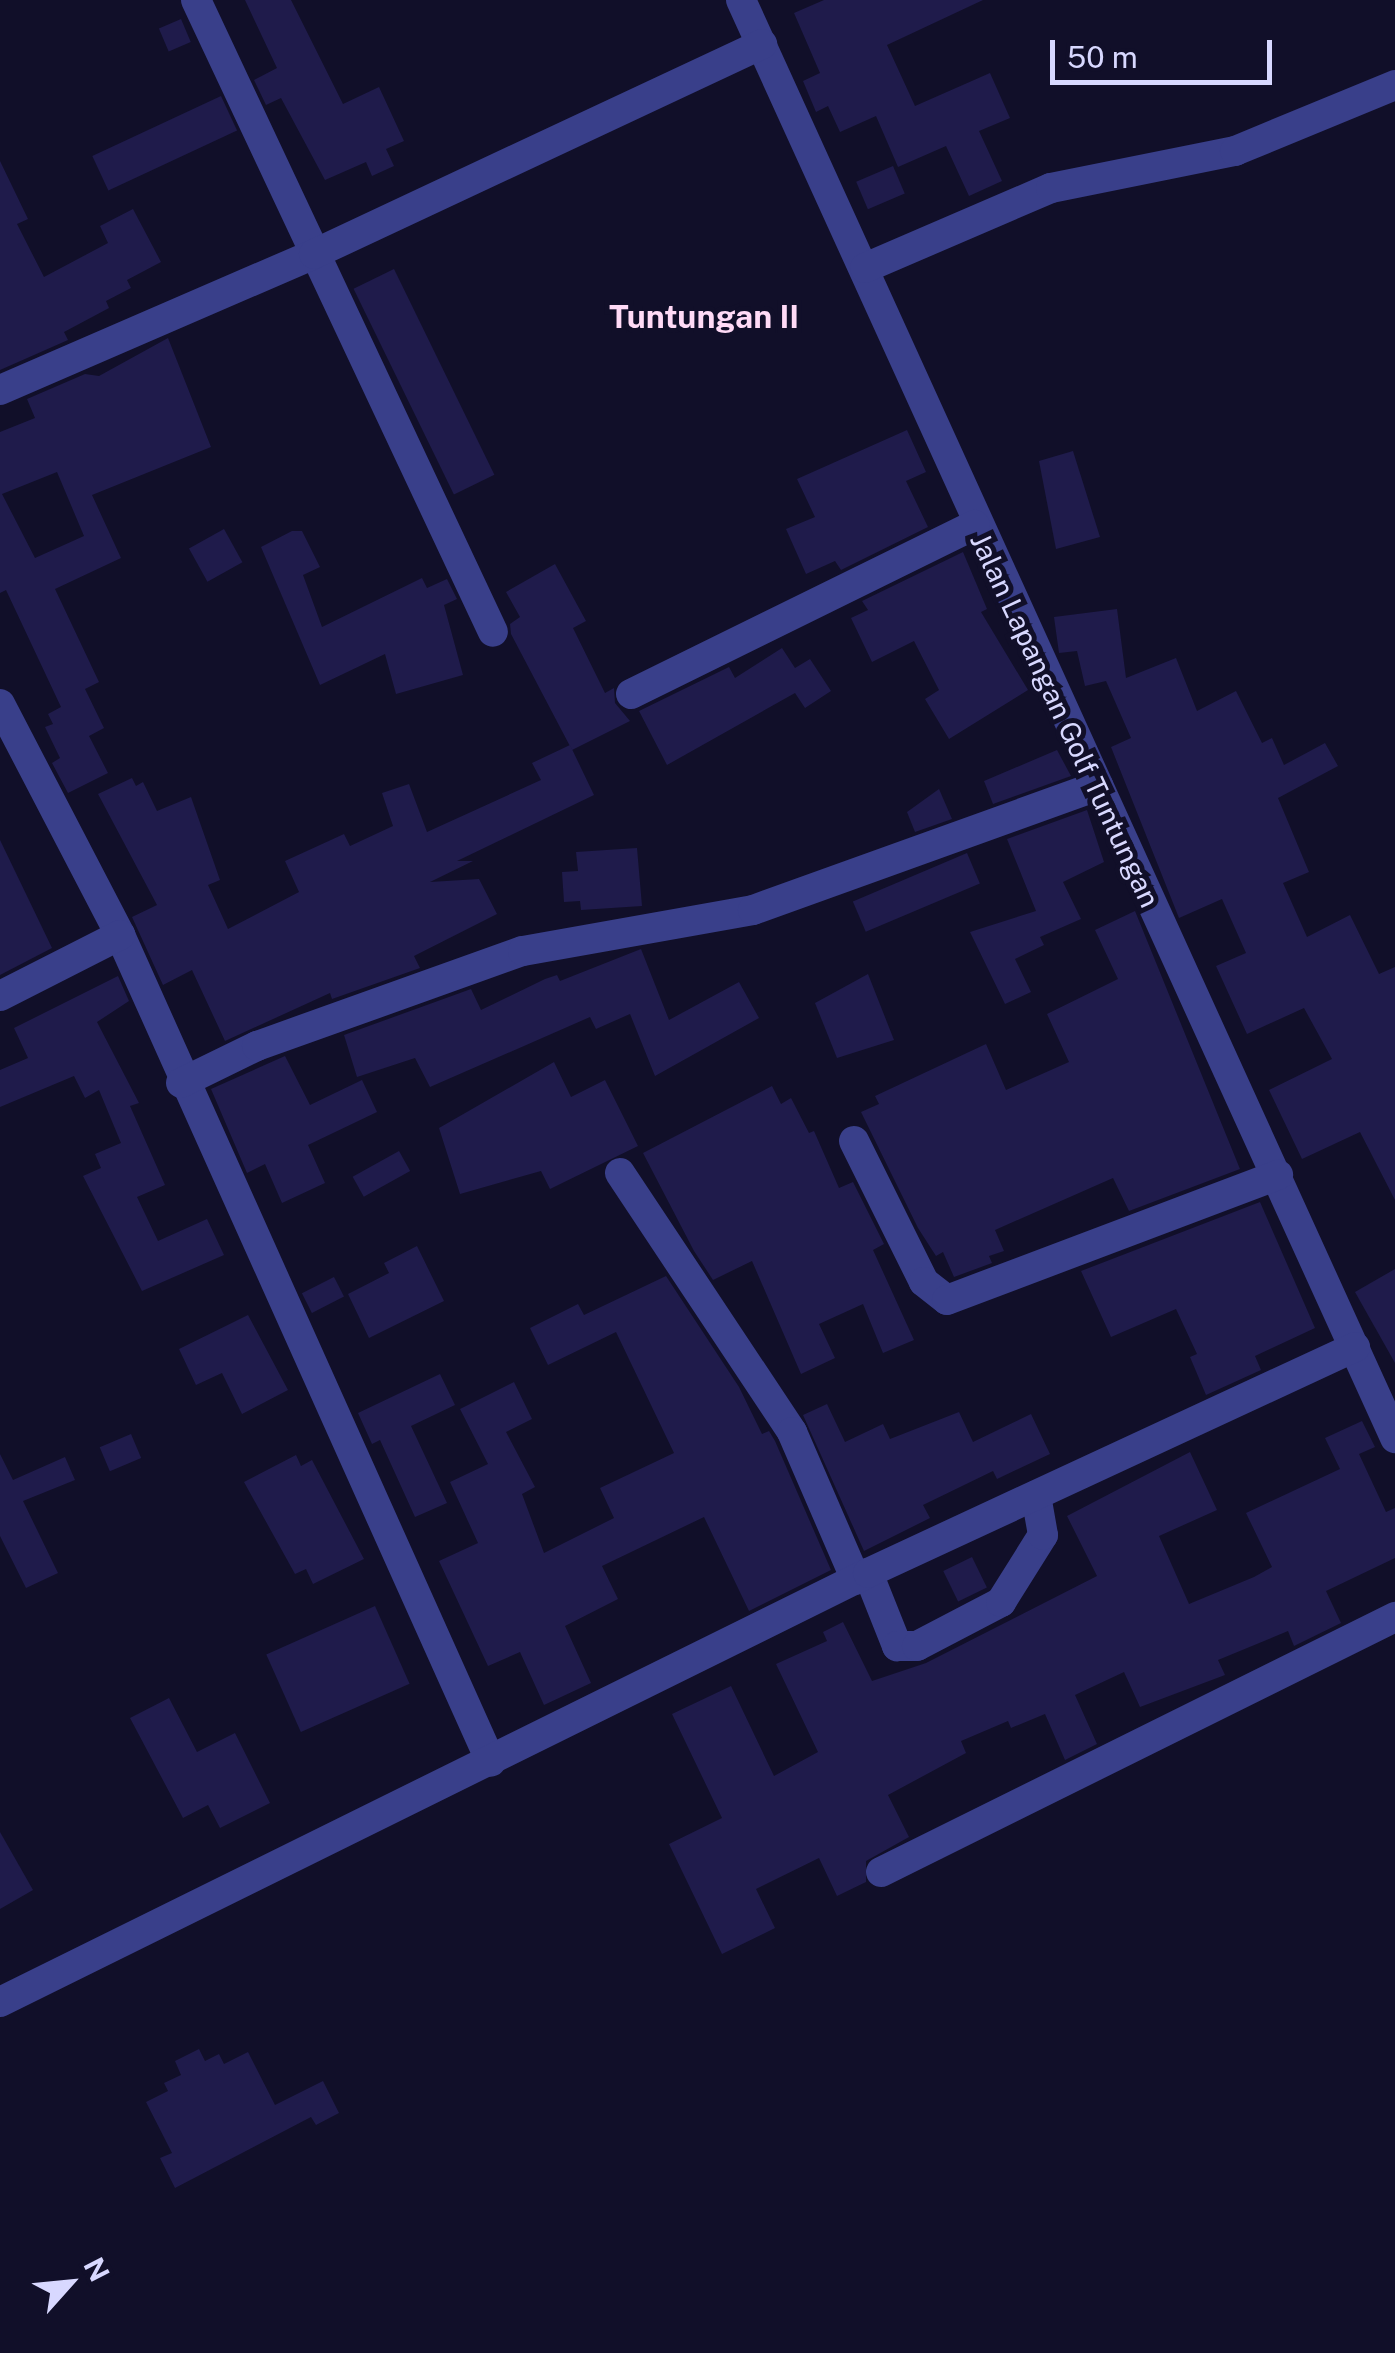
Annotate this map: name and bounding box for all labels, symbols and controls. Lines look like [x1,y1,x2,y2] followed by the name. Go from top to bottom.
[1055,20,1278,82] scale bar
[1067,39,1138,75] text: 50 m
[609,298,799,336] district label: Tuntungan II
[963,528,1167,912] street label: Jalan Lapangan Golf Tuntungan
[20,2233,120,2333] north arrow
[78,2252,117,2286] text: N

